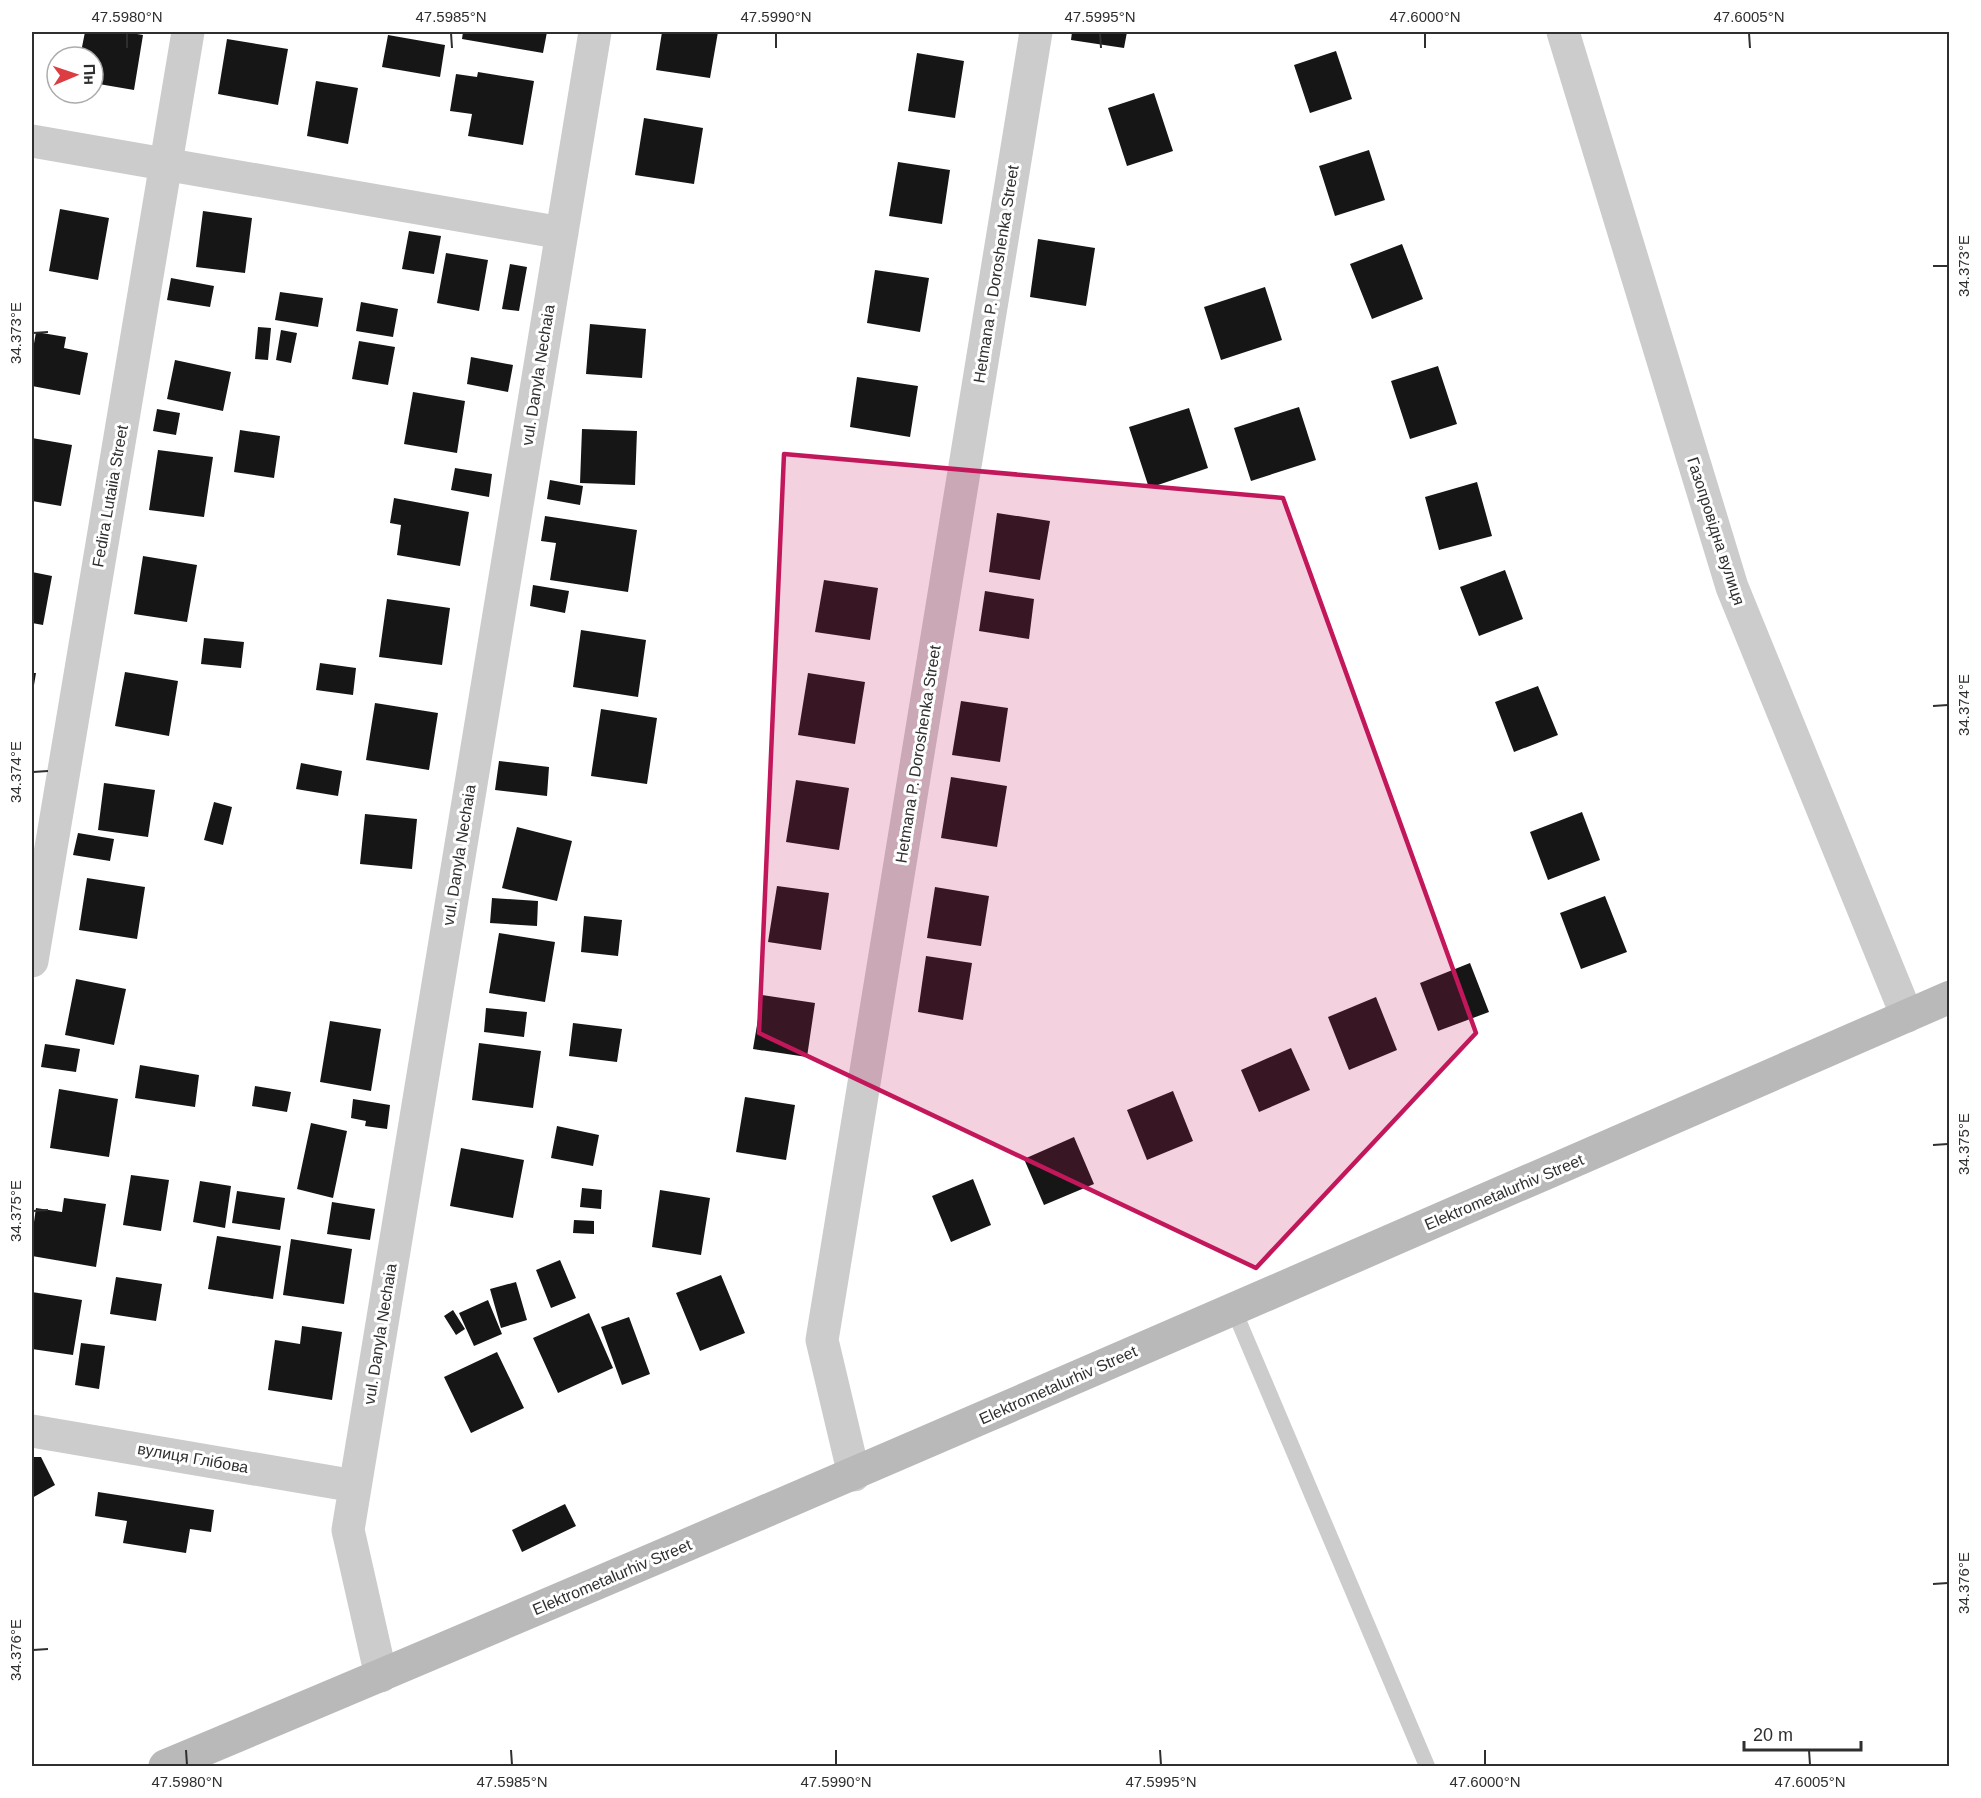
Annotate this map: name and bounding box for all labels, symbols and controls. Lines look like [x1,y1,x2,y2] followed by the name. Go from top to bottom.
[91,8,163,25] text: 47.5980°N
[415,8,487,25] text: 47.5985°N
[740,8,812,25] text: 47.5990°N
[1064,8,1136,25] text: 47.5995°N
[1389,8,1461,25] text: 47.6000°N
[1713,8,1785,25] text: 47.6005°N
[45,45,105,105] north arrow
[81,64,98,85] text: Пн
[970,163,1022,384] street label: Hetmana P. Doroshenka Street
[1955,235,1972,297] text: 34.373°E
[7,302,24,364] text: 34.373°E
[518,303,558,447] street label: vul. Danyla Nechaia
[89,423,131,568] street label: Fedira Lutaiia Street
[1684,455,1748,607] street label: Газопровідна вулиця
[892,643,944,864] street label: Hetmana P. Doroshenka Street
[1955,674,1972,736] text: 34.374°E
[7,741,24,803] text: 34.374°E
[439,783,479,927] street label: vul. Danyla Nechaia
[1955,1113,1972,1175] text: 34.375°E
[1422,1151,1586,1233] street label: Elektrometalurhiv Street
[7,1180,24,1242] text: 34.375°E
[360,1262,400,1406] street label: vul. Danyla Nechaia
[977,1342,1140,1427] street label: Elektrometalurhiv Street
[136,1440,250,1476] street label: вулиця Глібова
[530,1536,694,1618] street label: Elektrometalurhiv Street
[1955,1552,1972,1614] text: 34.376°E
[7,1619,24,1681] text: 34.376°E
[1744,1714,1861,1752] scale bar
[1753,1725,1793,1745] text: 20 m
[151,1773,223,1790] text: 47.5980°N
[476,1773,548,1790] text: 47.5985°N
[800,1773,872,1790] text: 47.5990°N
[1125,1773,1197,1790] text: 47.5995°N
[1449,1773,1521,1790] text: 47.6000°N
[1774,1773,1846,1790] text: 47.6005°N

